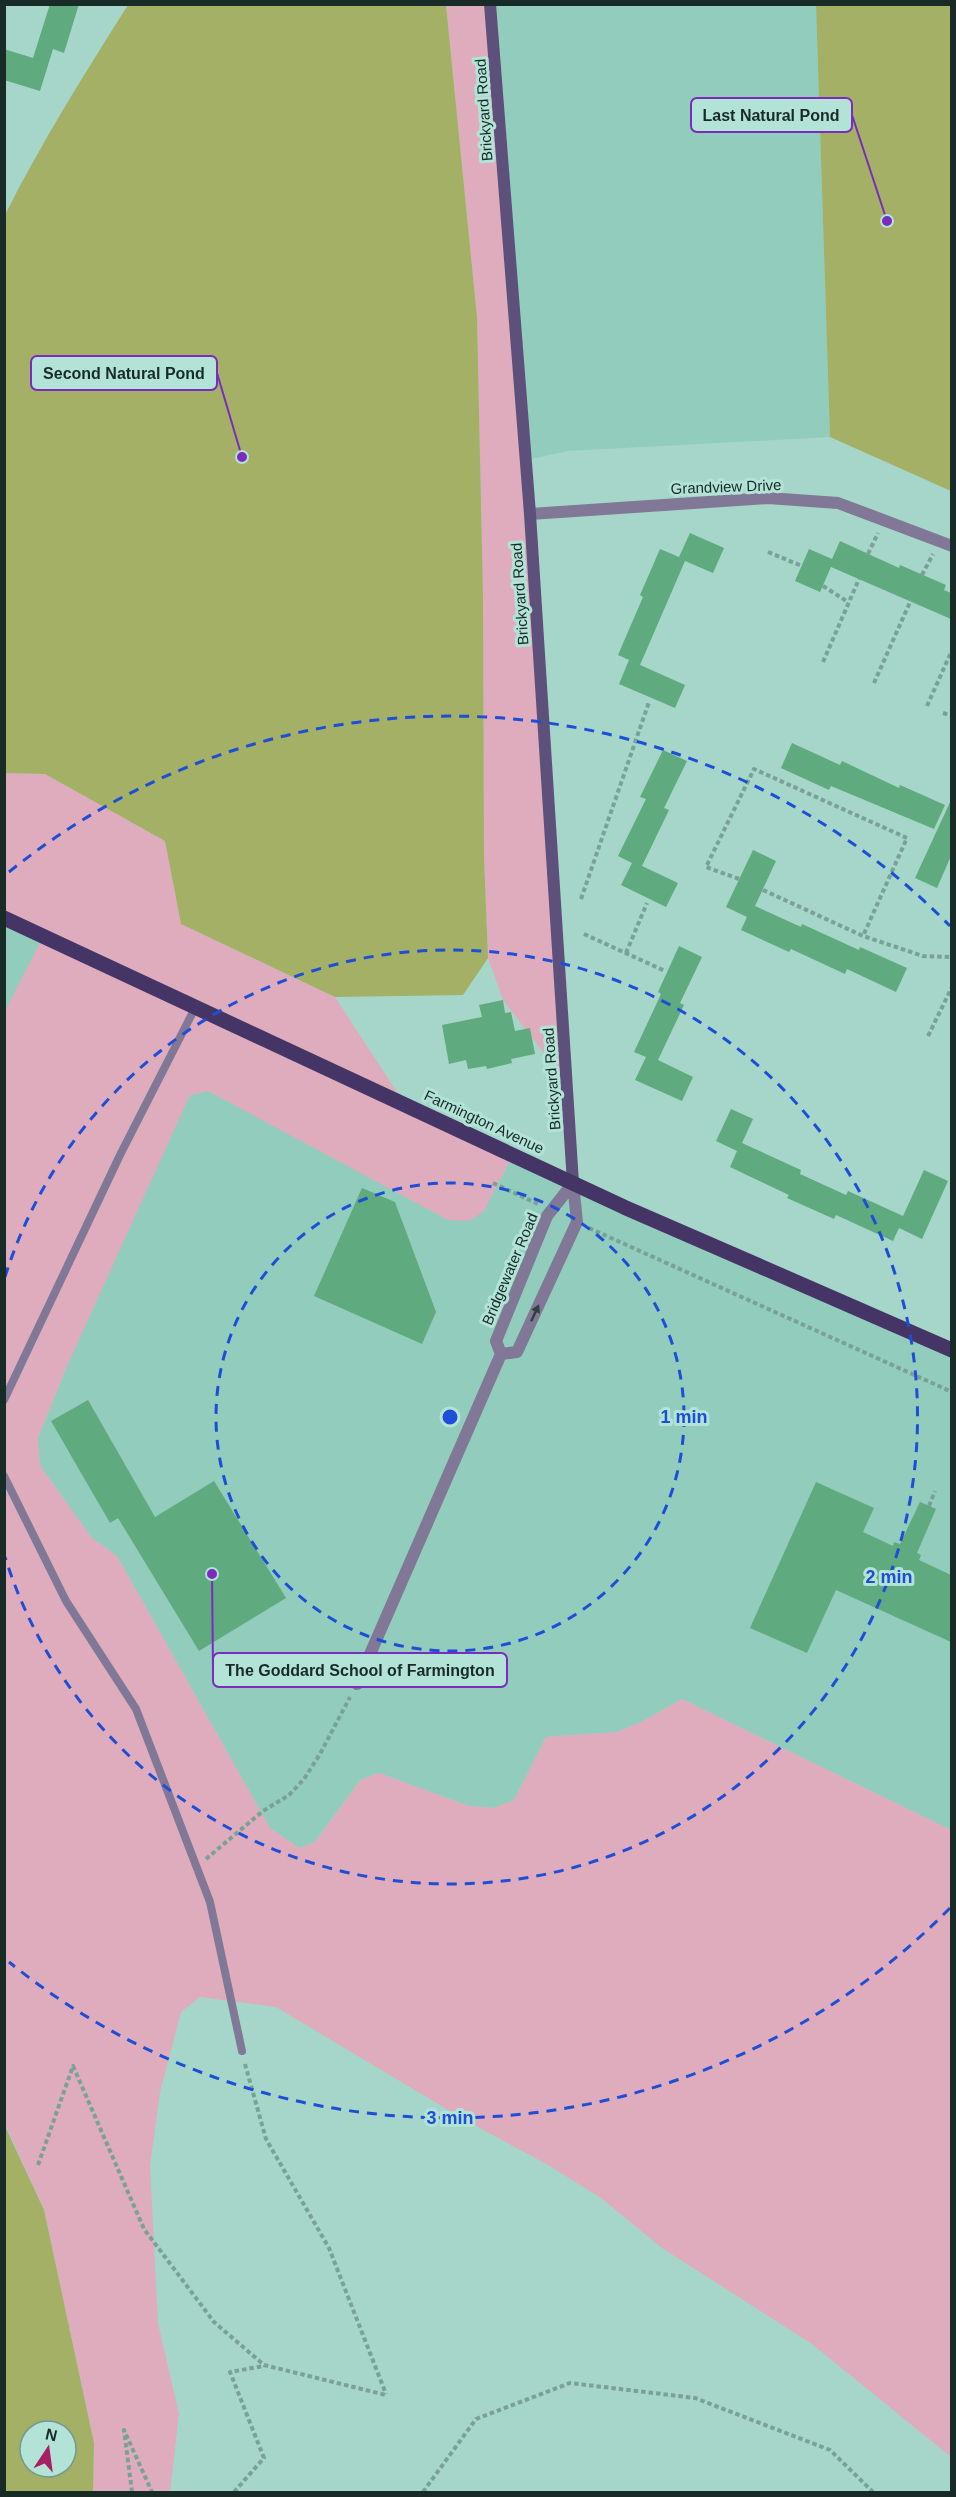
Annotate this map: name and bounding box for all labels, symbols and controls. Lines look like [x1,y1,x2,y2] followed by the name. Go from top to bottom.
[471,58,496,162] street label: Brickyard Road
[691,98,852,132] callout: Last Natural Pond
[703,107,839,124] text: Last Natural Pond
[31,356,217,390] callout: Second Natural Pond
[43,365,205,382] text: Second Natural Pond
[670,476,782,497] street label: Grandview Drive
[507,542,532,646] street label: Brickyard Road
[539,1027,564,1131] street label: Brickyard Road
[422,1086,547,1157] street label: Farmington Avenue
[478,1210,541,1327] street label: Bridgewater Road
[530,1304,539,1321] one-way arrow
[440,1407,460,1427] centre of rings
[660,1407,708,1427] text: 1 min
[865,1567,913,1587] text: 2 min
[213,1653,507,1687] callout: The Goddard School of Farmington
[225,1662,495,1679] text: The Goddard School of Farmington
[426,2108,474,2128] text: 3 min
[18,2419,78,2479] north arrow
[44,2425,59,2444] text: N

